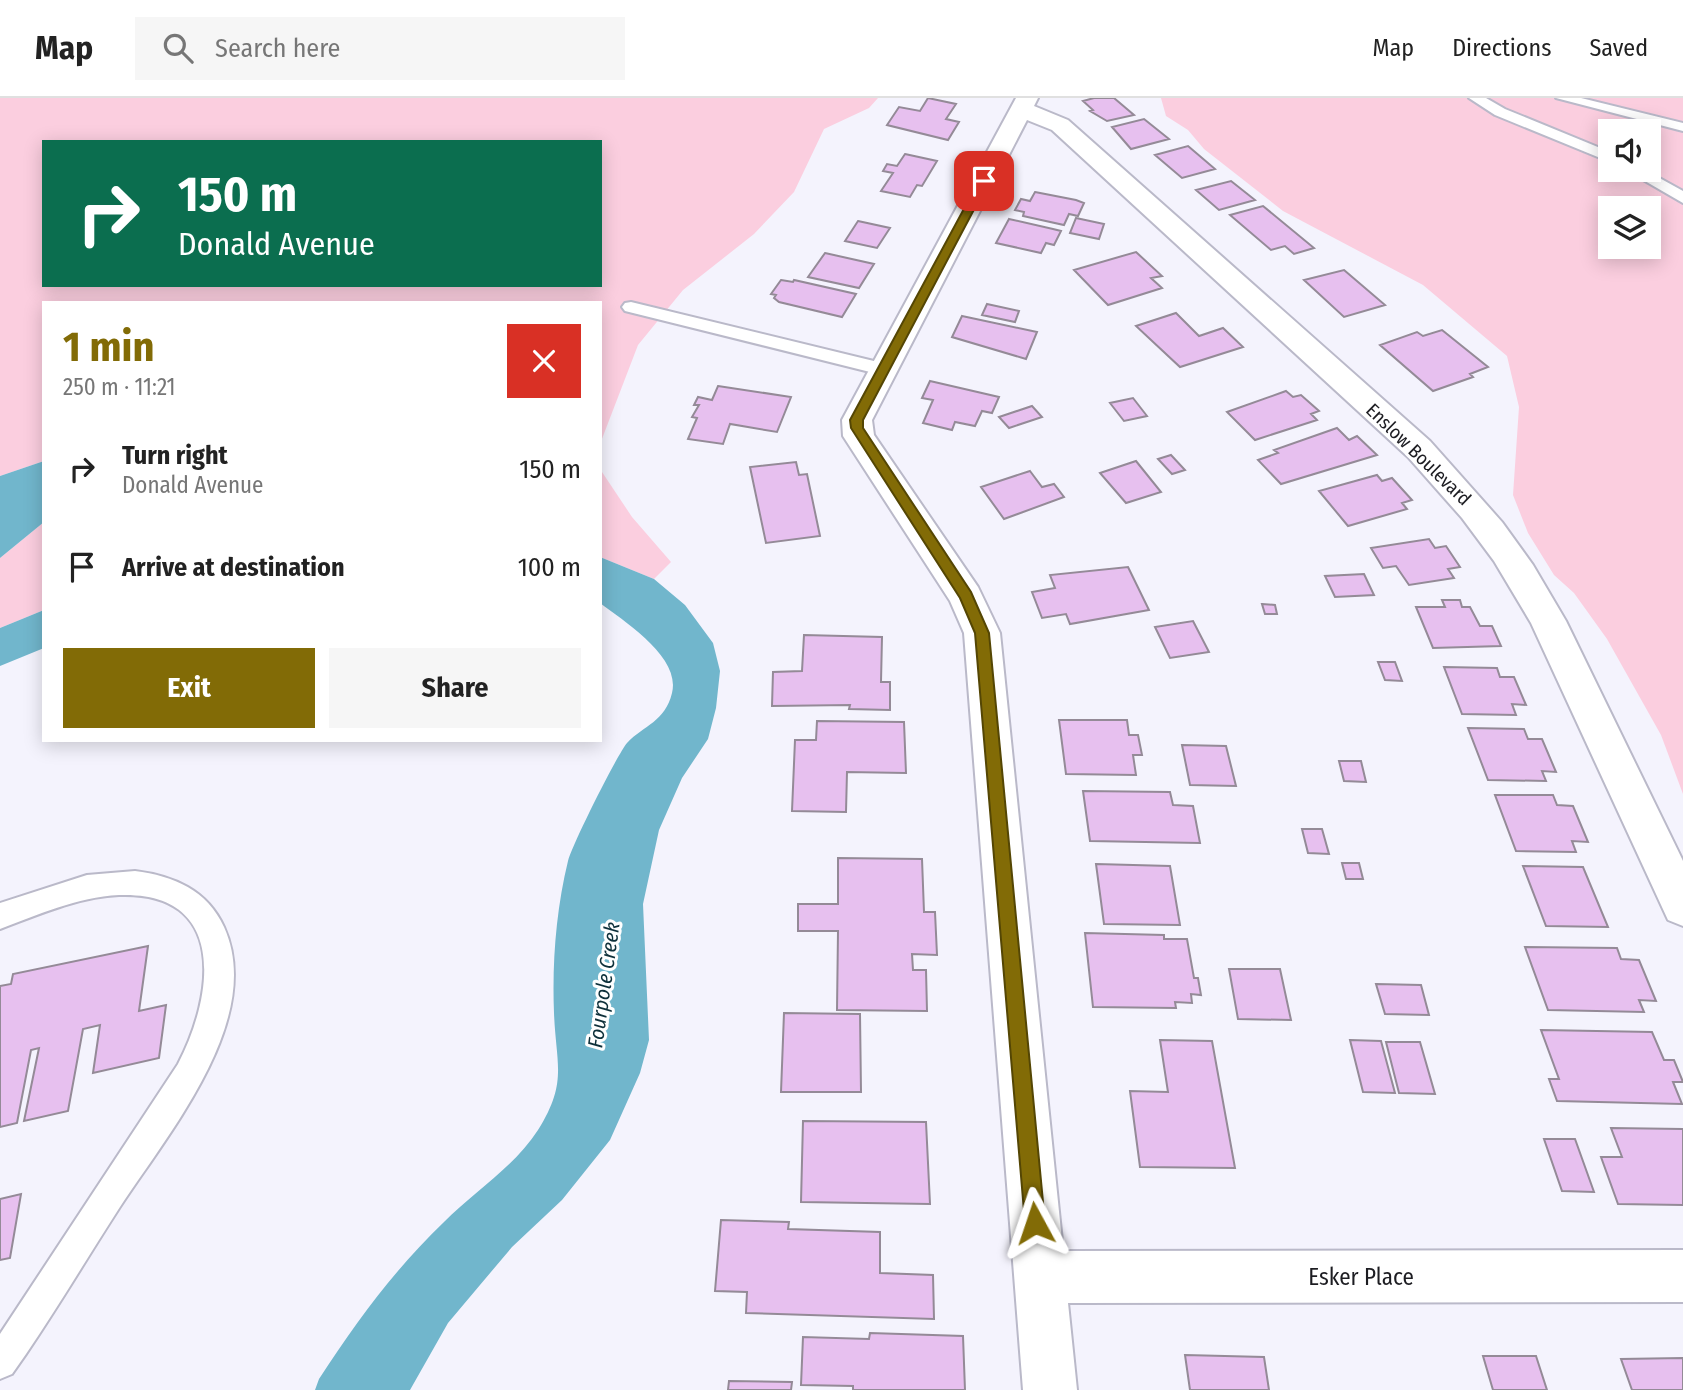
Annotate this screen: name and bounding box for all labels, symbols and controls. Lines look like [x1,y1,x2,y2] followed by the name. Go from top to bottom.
[135,17,625,80] search box
[35,28,93,68] text: Map
[159,29,197,67] icon: search
[215,33,340,64] text: Search here
[1373,34,1414,62] text: Map
[1452,34,1551,62] text: Directions
[1589,34,1648,62] text: Saved
[1598,119,1661,259] map controls
[1598,119,1661,182] button: sound
[954,151,1014,211] pin
[965,162,1003,200] icon: arrive
[178,165,297,224] text: 150 m
[63,168,154,259] icon: right
[1598,196,1661,259] button: layers
[178,225,375,263] text: Donald Avenue
[63,322,154,372] text: 1 min
[507,324,581,398] button: close
[63,373,176,401] text: 250 m · 11:21
[1361,398,1476,510] street label: Enslow Boulevard
[122,440,228,471] text: Turn right
[63,450,101,488] icon: right
[519,454,581,485] text: 150 m
[122,471,263,499] text: Donald Avenue
[63,548,101,586] icon: arrive
[122,552,345,583] text: Arrive at destination
[518,552,581,583] text: 100 m
[63,648,315,728] button: Exit
[329,648,581,728] button: Share
[582,920,626,1050] water label: Fourpole Creek
[998,1186,1072,1260] position arrow
[1308,1263,1414,1291] street label: Esker Place

